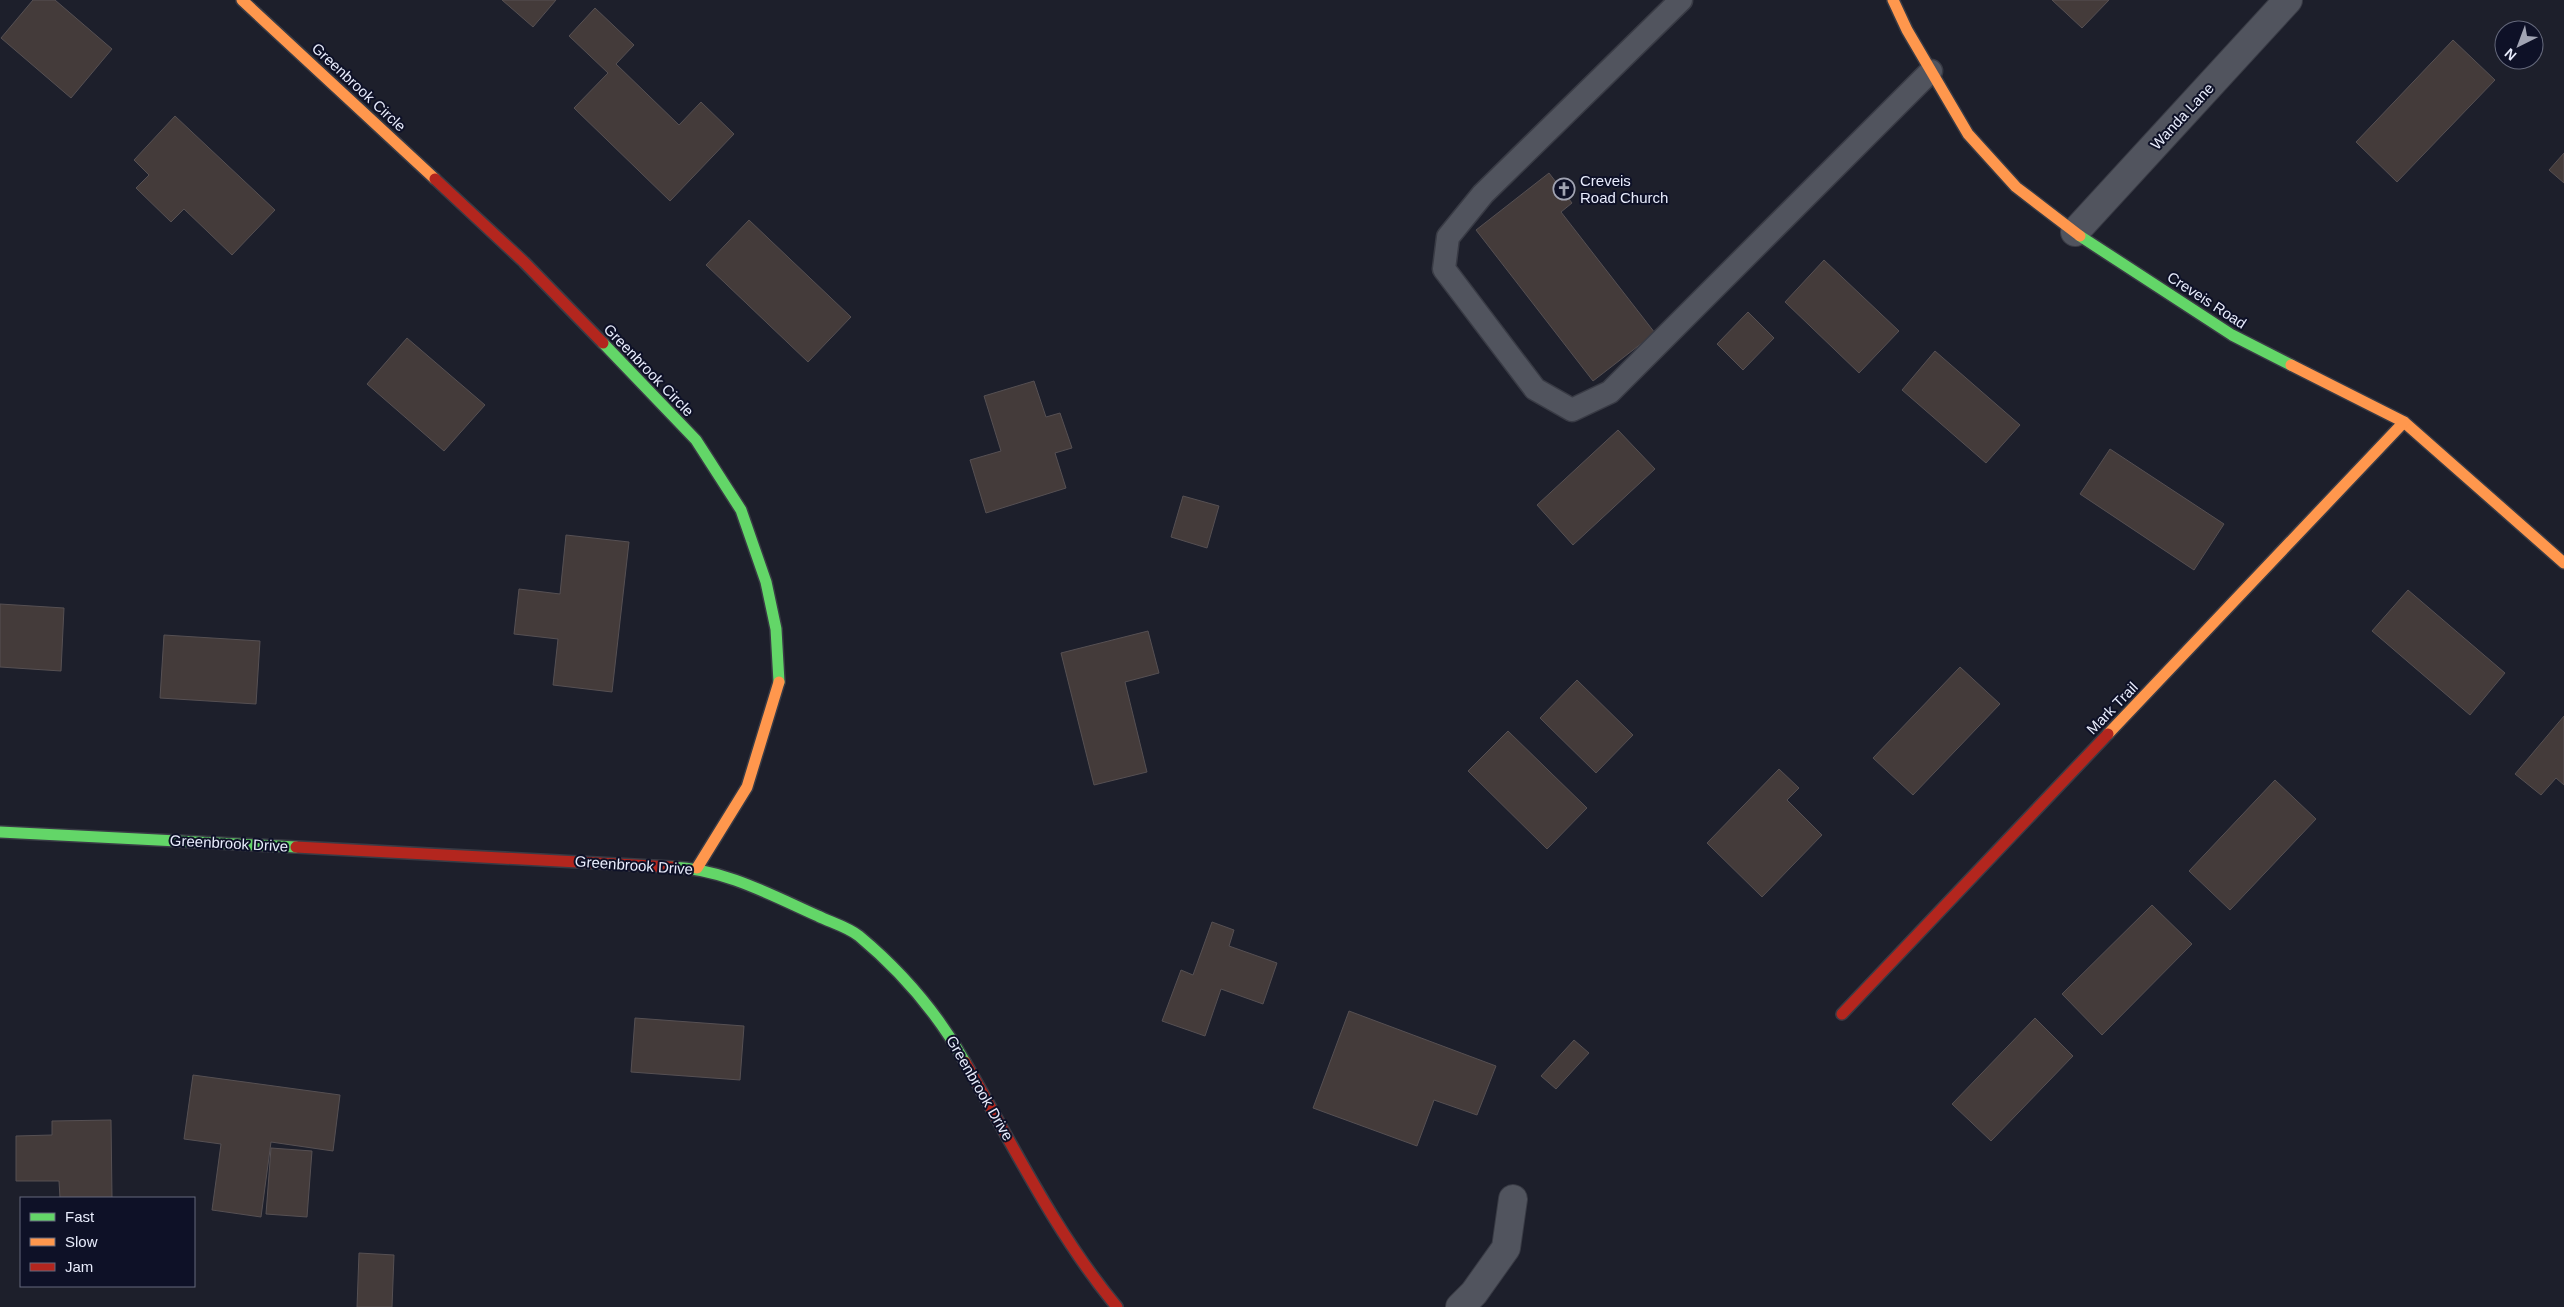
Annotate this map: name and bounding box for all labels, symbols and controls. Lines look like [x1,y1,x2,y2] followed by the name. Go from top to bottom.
[2494,20,2544,70] north arrow
[309,39,409,135] street label: Greenbrook Circle
[2501,45,2519,64] text: N
[2147,79,2217,153] street label: Wanda Lane
[1580,172,1668,206] place label: Creveis Road Church
[1552,177,1576,201] church icon: Creveis Road Church
[2164,268,2250,332] street label: Creveis Road
[601,320,697,420] street label: Greenbrook Circle
[2083,678,2141,738] street label: Mark Trail
[169,831,289,855] street label: Greenbrook Drive
[574,852,694,878] street label: Greenbrook Drive
[943,1032,1017,1144] street label: Greenbrook Drive
[20,1197,195,1287] legend
[65,1208,95,1225] text: Fast
[65,1233,98,1250] text: Slow
[65,1258,93,1275] text: Jam

